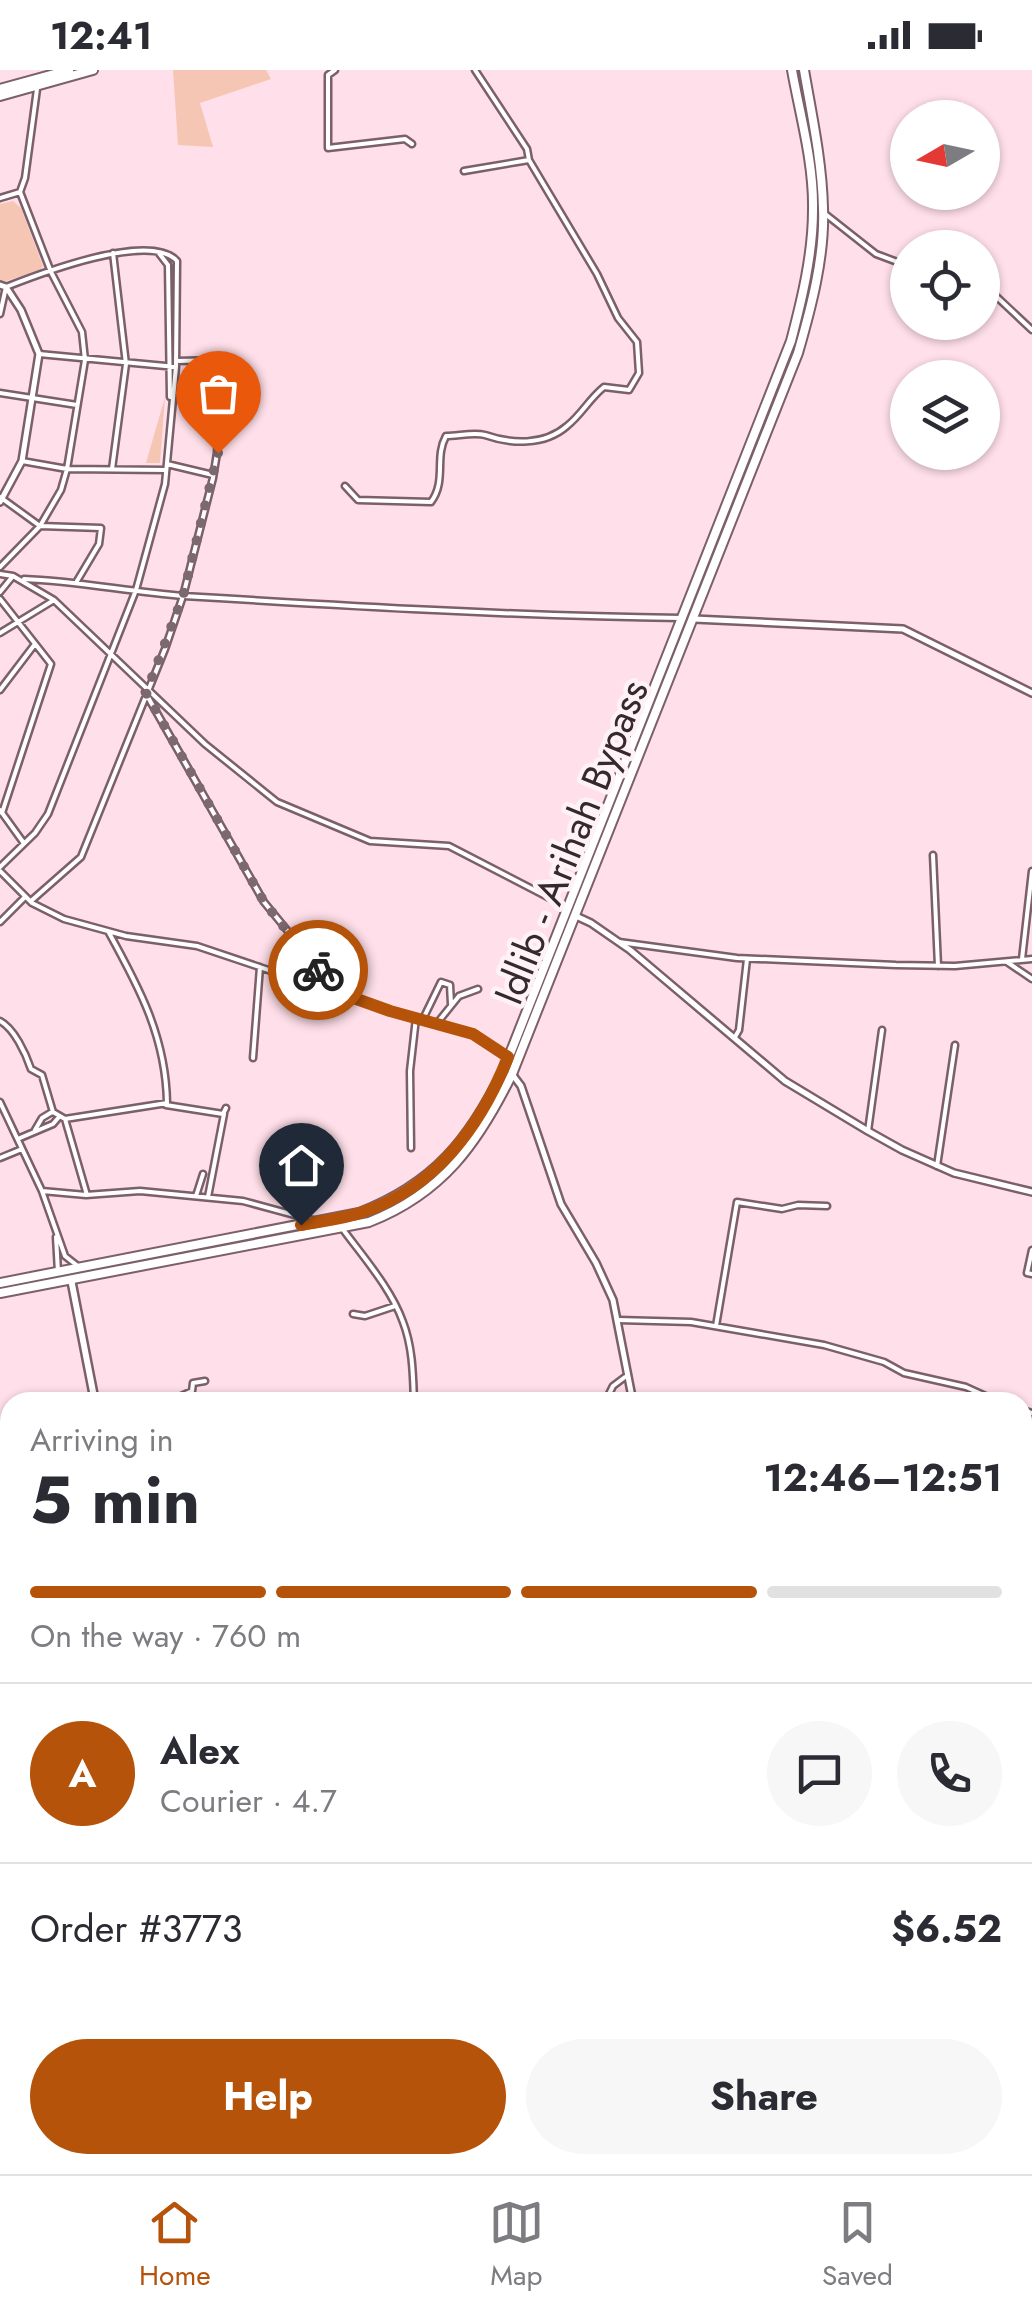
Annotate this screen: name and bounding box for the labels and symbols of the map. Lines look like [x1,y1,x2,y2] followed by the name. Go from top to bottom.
[890,100,1000,210] north arrow
[176,351,261,454] pin
[479,671,663,1013] street label: Idlib - Arihah Bypass
[268,920,368,1020] courier
[259,1123,344,1226] pin

